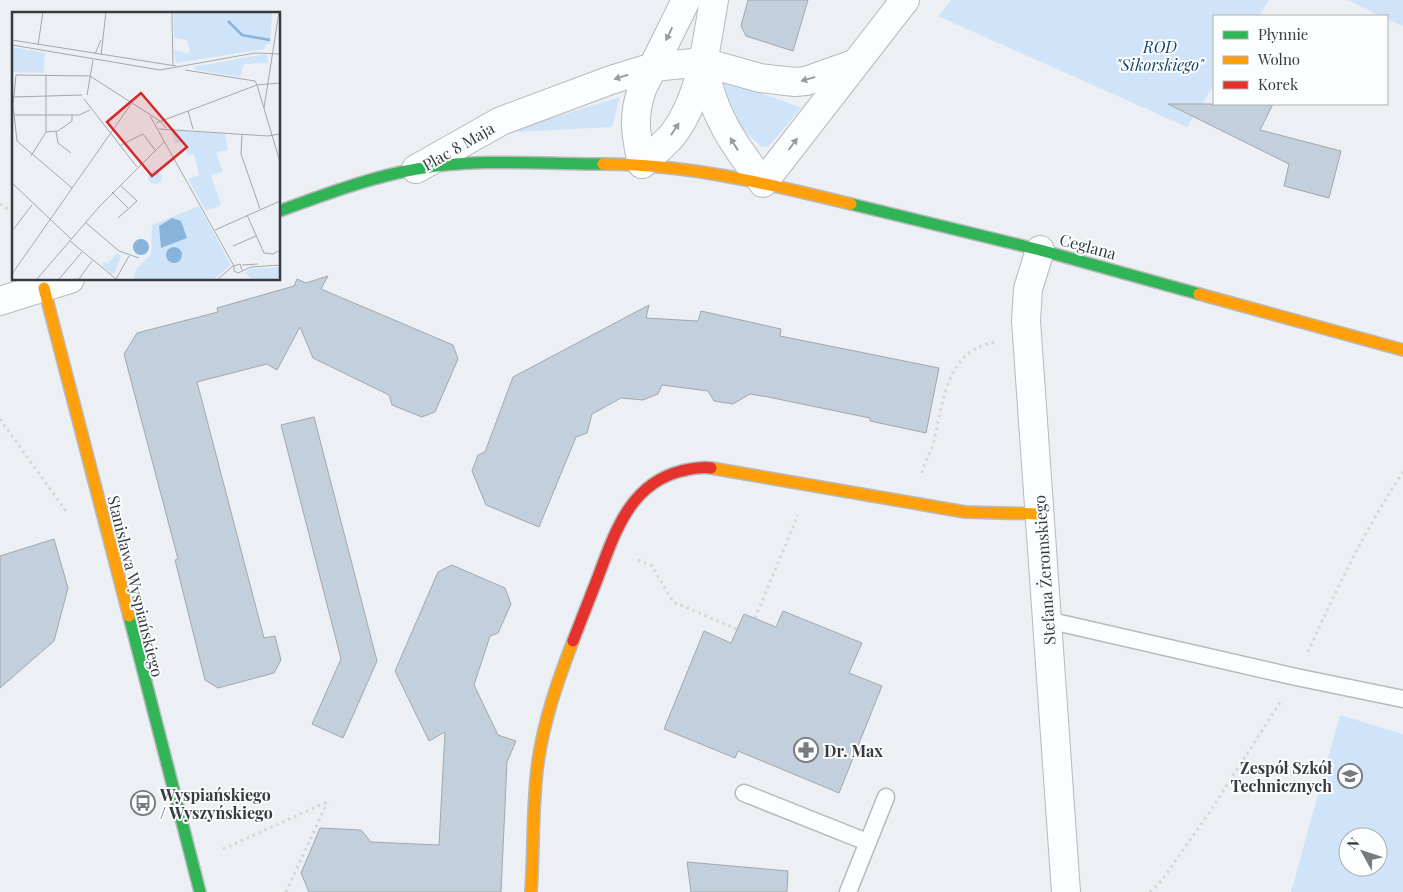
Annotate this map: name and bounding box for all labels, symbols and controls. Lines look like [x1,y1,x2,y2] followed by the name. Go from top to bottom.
[12,12,280,280] inset map
[1213,15,1388,105] legend
[1258,24,1308,44] text: Płynnie
[665,26,674,41] one-way arrow
[1116,36,1205,75] park label: ROD "Sikorskiego"
[1257,49,1300,69] text: Wolno
[613,73,628,81] one-way arrow
[1258,74,1299,94] text: Korek
[800,75,815,83] one-way arrow
[418,117,498,175] street label: Plac 8 Maja
[671,122,680,136] one-way arrow
[730,137,739,150] one-way arrow
[787,138,798,151] one-way arrow
[1057,228,1119,264] street label: Ceglana
[103,493,169,679] street label: Stanisława Wyspiańskiego
[1028,494,1060,646] street label: Stefana Żeromskiego
[793,737,819,763] pharmacy icon: Dr. Max
[824,740,883,761] place label: Dr. Max
[1230,757,1333,796] place label: Zespół Szkół Technicznych
[1337,763,1363,789] school or university icon: Zespół Szkół Technicznych
[159,784,273,823] place label: Wyspiańskiego / Wyszyńskiego
[130,790,156,816] bus stop icon: Wyspiańskiego / Wyszyńskiego
[1338,827,1388,877] north arrow
[1342,833,1363,853] text: N

